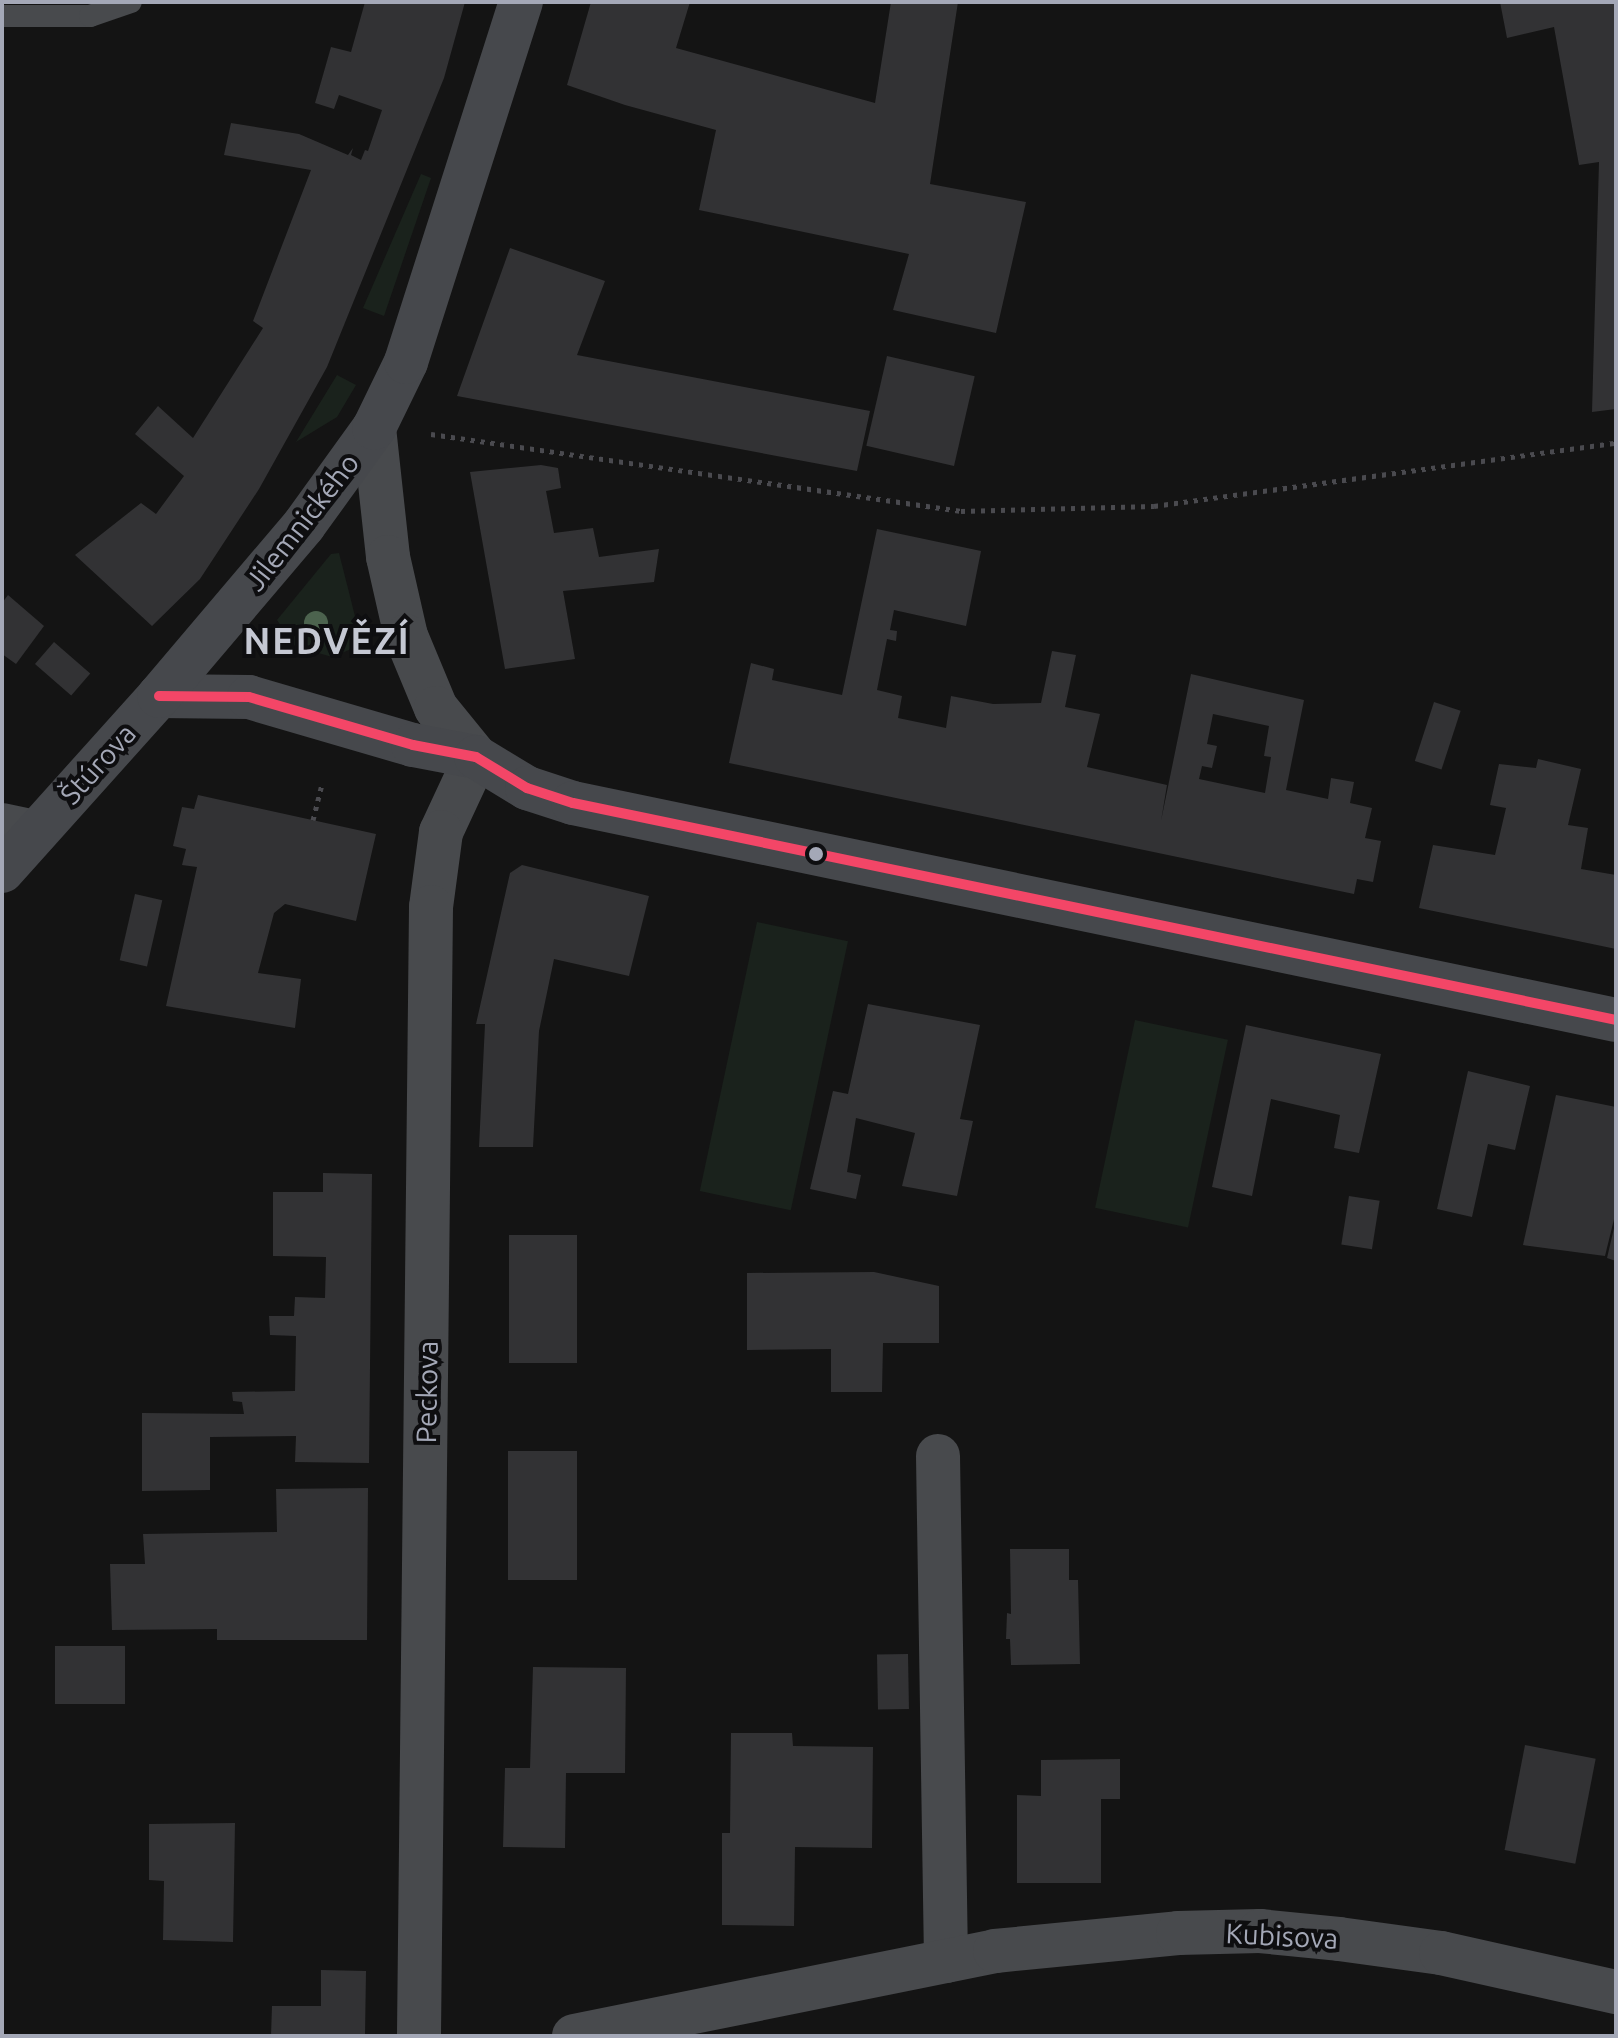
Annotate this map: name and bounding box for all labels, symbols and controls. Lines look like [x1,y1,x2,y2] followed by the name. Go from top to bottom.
[238,447,366,597] street label: Jilemnického
[243,619,411,663] district label: NEDVĚZÍ
[53,717,143,811] street label: Štúrova
[808,846,824,862] unlabelled marker
[409,1340,445,1444] street label: Peckova
[1225,1916,1339,1956] street label: Kubisova

